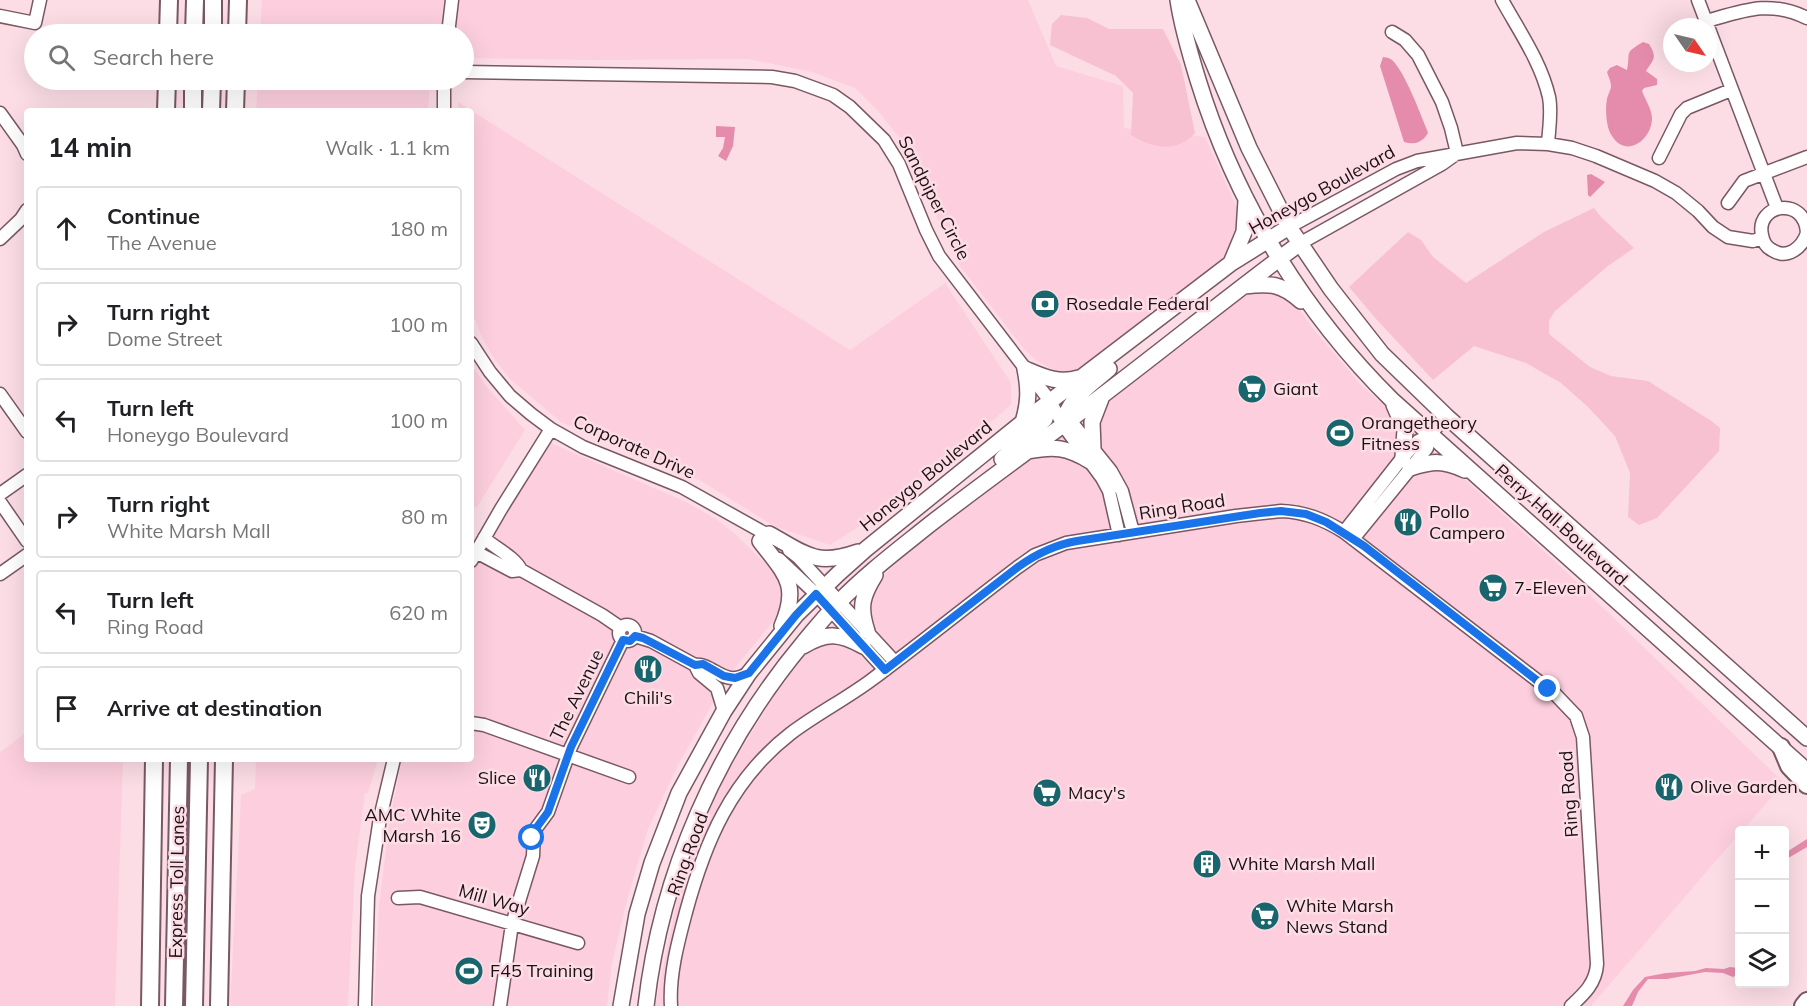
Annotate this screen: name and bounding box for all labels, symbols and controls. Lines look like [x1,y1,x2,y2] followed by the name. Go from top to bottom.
[1663,18,1717,72] north arrow
[24,24,474,90] search box
[45,41,78,74] icon: search
[93,43,214,71] text: Search here
[48,131,132,164] text: 14 min
[893,132,976,264] street label: Sandpiper Circle
[325,135,450,160] text: Walk · 1.1 km
[1245,140,1399,239] street label: Honeygo Boulevard
[107,202,200,230] text: Continue
[50,212,83,245] icon: ahead
[389,216,448,241] text: 180 m
[107,230,217,255] text: The Avenue
[1029,288,1061,320] bank icon: Rosedale Federal
[1066,292,1209,315] place label: Rosedale Federal
[107,298,210,326] text: Turn right
[50,308,83,341] icon: right
[389,312,448,337] text: 100 m
[107,326,222,351] text: Dome Street
[1236,373,1268,405] supermarket icon: Giant
[1273,377,1318,400] place label: Giant
[107,394,194,422] text: Turn left
[50,404,83,437] icon: left
[389,408,448,433] text: 100 m
[570,409,699,484] street label: Corporate Drive
[1361,411,1477,455] place label: Orangetheory Fitness
[855,415,997,536] street label: Honeygo Boulevard
[1324,417,1356,449] sports icon: Orangetheory Fitness
[107,422,289,447] text: Honeygo Boulevard
[1490,459,1633,590] street label: Perry Hall Boulevard
[1137,488,1227,525] street label: Ring Road
[107,490,210,518] text: Turn right
[50,500,83,533] icon: right
[1429,500,1505,544] place label: Pollo Campero
[401,504,448,529] text: 80 m
[1392,506,1424,538] restaurant icon: Pollo Campero
[107,518,271,543] text: White Marsh Mall
[1477,572,1509,604] supermarket icon: 7-Eleven
[1514,576,1587,599] place label: 7-Eleven
[107,586,194,614] text: Turn left
[50,596,83,629] icon: left
[389,600,448,625] text: 620 m
[107,614,204,639] text: Ring Road
[545,645,609,744] street label: The Avenue
[632,653,664,685] restaurant icon: Chili's
[1534,675,1560,701] route end
[624,686,672,709] place label: Chili's
[50,692,83,725] icon: arrive
[107,694,322,722] text: Arrive at destination
[1554,750,1583,838] street label: Ring Road
[521,762,553,794] restaurant icon: Slice
[478,766,516,789] place label: Slice
[1653,771,1685,803] restaurant icon: Olive Garden
[1690,775,1798,798] place label: Olive Garden
[1031,777,1063,809] supermarket icon: Macy's
[1068,781,1126,804] place label: Macy's
[364,803,461,847] place label: AMC White Marsh 16
[164,805,189,959] street label: Express Toll Lanes
[466,809,498,841] theatre icon: AMC White Marsh 16
[662,809,713,899] street label: Ring Road
[518,824,544,850] route start
[1735,826,1789,988] map controls
[1735,826,1789,880] button: +
[1191,848,1223,880] building icon: White Marsh Mall
[1228,852,1375,875] place label: White Marsh Mall
[456,879,532,921] street label: Mill Way
[1735,880,1789,934] button: −
[1286,894,1394,938] place label: White Marsh News Stand
[1249,900,1281,932] supermarket icon: White Marsh News Stand
[1735,934,1789,988] button: layers
[453,955,485,987] sports icon: F45 Training
[490,959,594,982] place label: F45 Training

